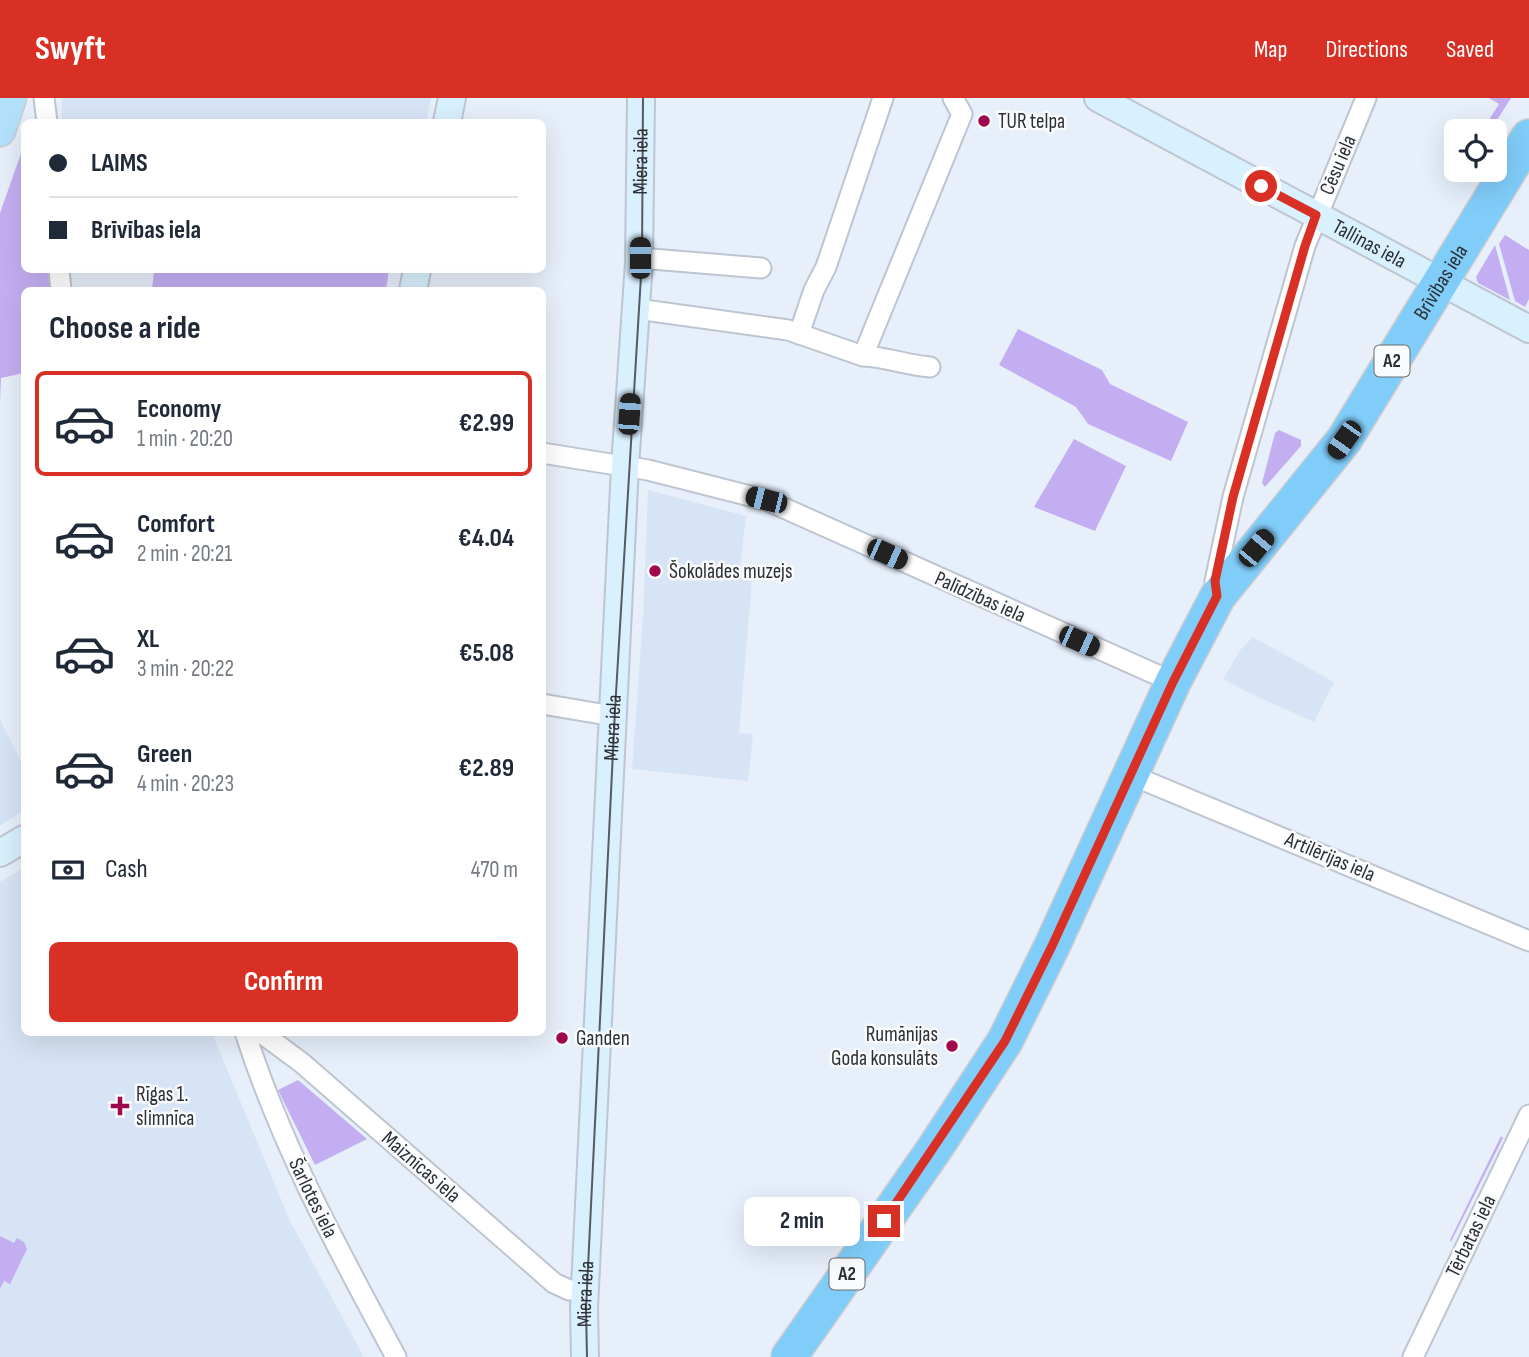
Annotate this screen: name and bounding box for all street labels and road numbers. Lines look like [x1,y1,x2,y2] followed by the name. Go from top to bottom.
[627,128,653,195] street label: Miera iela
[1314,131,1362,199] street label: Cēsu iela
[1328,214,1411,273] street label: Tallinas iela
[1408,240,1473,324] street label: Brīvības iela
[1374,345,1410,376] road number: A2
[931,566,1029,628] street label: Palīdzības iela
[598,694,626,761] street label: Miera iela
[1280,826,1379,887] street label: Artilērijas iela
[376,1126,466,1208] street label: Maiznīcas iela
[283,1154,343,1242] street label: Šarlotes iela
[1440,1191,1502,1281] street label: Tērbatas iela
[830,1258,864,1290] road number: A2
[571,1260,599,1327] street label: Miera iela

